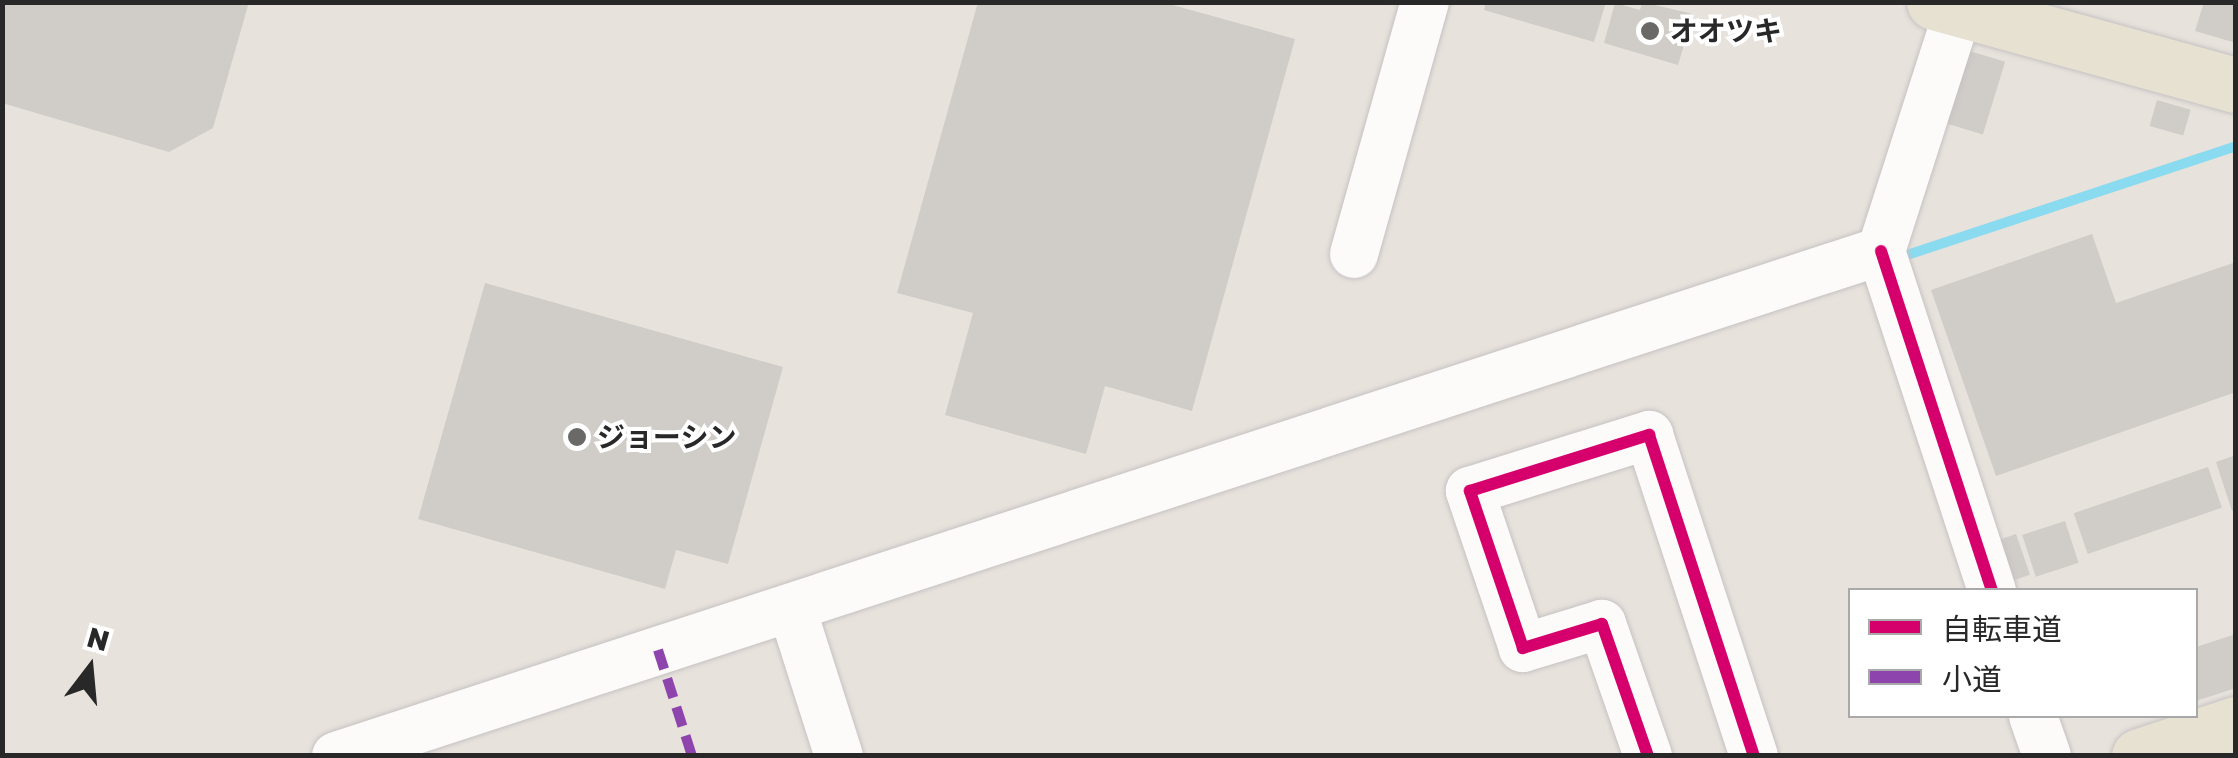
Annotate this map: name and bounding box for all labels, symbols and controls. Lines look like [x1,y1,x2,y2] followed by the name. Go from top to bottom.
[1670,14,1782,48] place label: オオツキ
[1639,20,1661,42] marker: オオツキ
[597,420,737,454] place label: ジョーシン
[566,426,588,448] marker: ジョーシン
[1848,588,2198,718] legend
[1942,611,2062,647] text: 自転車道
[40,618,140,718] north arrow
[84,620,113,657] text: N
[1942,661,2002,697] text: 小道

